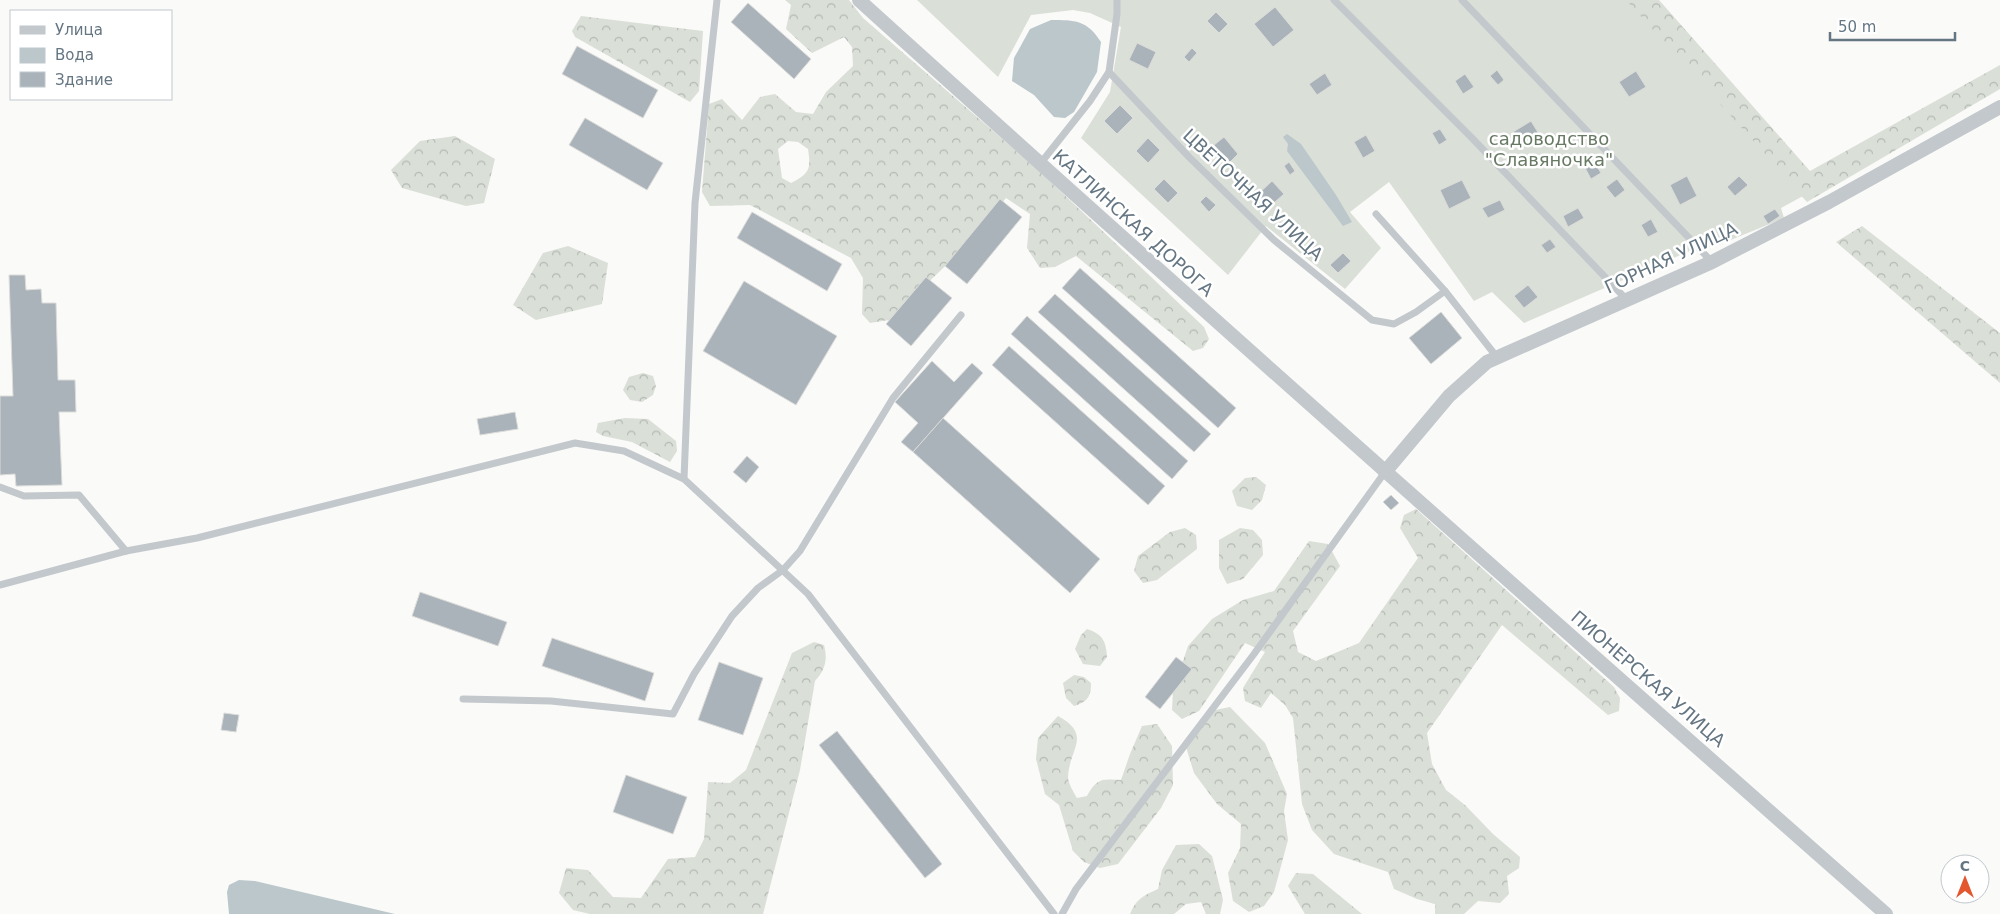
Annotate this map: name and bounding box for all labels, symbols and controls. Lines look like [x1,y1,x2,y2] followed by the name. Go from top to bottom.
[10,10,172,100] legend
[1830,10,1955,42] scale bar
[1838,18,1876,36] text: 50 m
[55,21,103,39] text: Улица
[55,46,94,64] text: Вода
[55,71,113,89] text: Здание
[1179,124,1328,265] street label: ЦВЕТОЧНАЯ УЛИЦА
[1485,128,1613,170] park label: садоводство "Славяночка"
[1049,145,1219,301] street label: КАТЛИНСКАЯ ДОРОГА
[1601,217,1741,298] street label: ГОРНАЯ УЛИЦА
[1567,606,1730,752] street label: ПИОНЕРСКАЯ УЛИЦА
[1940,854,1990,904] north arrow
[1960,858,1970,874] text: С

